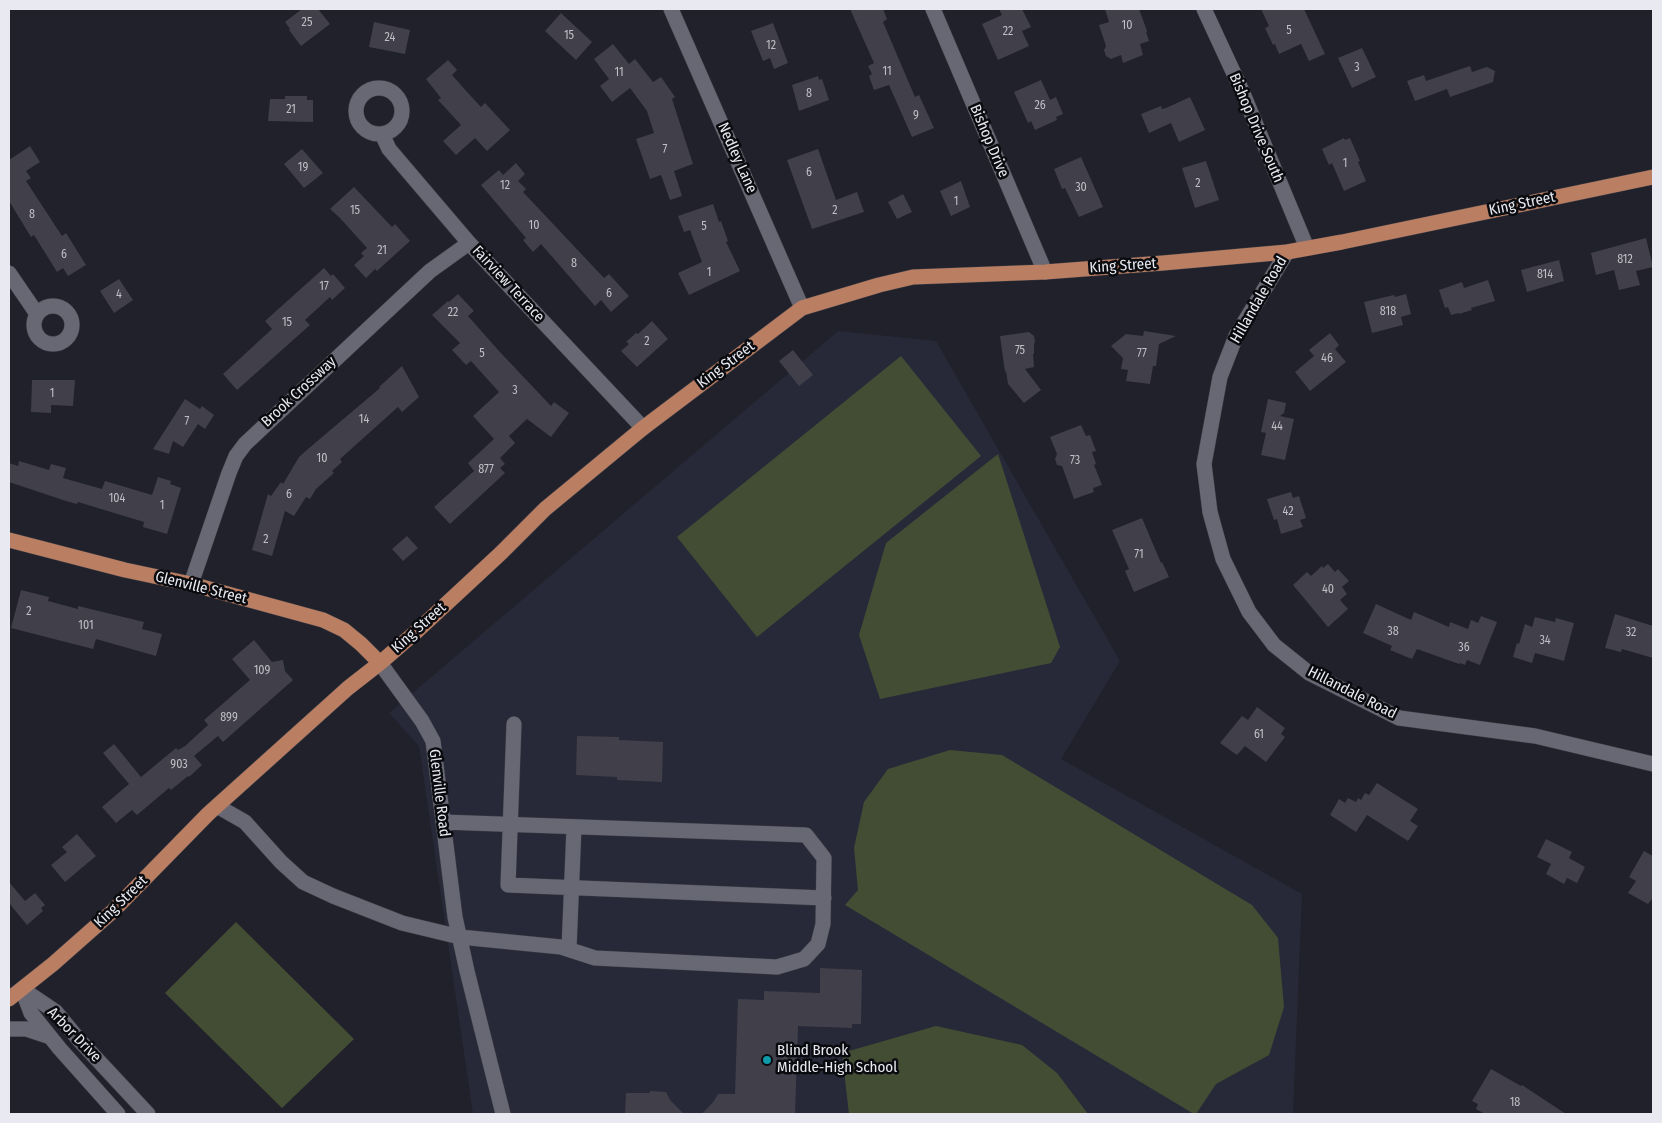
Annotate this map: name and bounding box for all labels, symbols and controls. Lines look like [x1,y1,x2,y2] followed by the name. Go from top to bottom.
[302,16,312,30] house number: 25
[1122,19,1132,33] house number: 10
[1286,24,1292,38] house number: 5
[1003,25,1013,39] house number: 22
[564,29,574,43] house number: 15
[385,31,395,45] house number: 24
[766,39,776,53] house number: 12
[1354,61,1360,75] house number: 3
[882,65,892,79] house number: 11
[614,66,624,80] house number: 11
[1225,71,1287,185] street label: Bishop Drive South
[806,87,812,101] house number: 8
[1034,99,1046,113] house number: 26
[966,102,1012,180] street label: Bishop Drive
[286,103,296,117] house number: 21
[913,109,919,123] house number: 9
[713,120,761,196] street label: Nedley Lane
[663,143,667,157] house number: 7
[1343,157,1347,171] house number: 1
[298,161,308,175] house number: 19
[806,166,812,180] house number: 6
[1195,177,1201,191] house number: 2
[500,179,510,193] house number: 12
[1075,181,1087,195] house number: 30
[1487,188,1557,220] street label: King Street
[954,195,958,209] house number: 1
[350,204,360,218] house number: 15
[832,204,838,218] house number: 2
[29,208,35,222] house number: 8
[529,219,539,233] house number: 10
[701,220,707,234] house number: 5
[468,242,548,326] street label: Fairview Terrace
[377,244,387,258] house number: 21
[61,248,67,262] house number: 6
[1227,253,1291,347] street label: Hillandale Road
[1617,253,1633,267] house number: 812
[1089,255,1157,277] street label: King Street
[571,257,577,271] house number: 8
[707,266,711,280] house number: 1
[1537,268,1553,282] house number: 814
[319,280,329,294] house number: 17
[606,287,612,301] house number: 6
[116,288,122,302] house number: 4
[1380,305,1396,319] house number: 818
[448,306,458,320] house number: 22
[282,316,292,330] house number: 15
[644,335,650,349] house number: 2
[694,338,758,392] street label: King Street
[1015,344,1025,358] house number: 75
[479,347,485,361] house number: 5
[1137,347,1147,361] house number: 77
[1321,352,1333,366] house number: 46
[258,353,340,431] street label: Brook Crossway
[512,384,518,398] house number: 3
[50,387,54,401] house number: 1
[359,413,369,427] house number: 14
[185,415,189,429] house number: 7
[1271,420,1283,434] house number: 44
[317,452,327,466] house number: 10
[1070,454,1080,468] house number: 73
[478,463,494,477] house number: 877
[286,488,292,502] house number: 6
[109,492,125,506] house number: 104
[160,499,164,513] house number: 1
[1283,505,1293,519] house number: 42
[263,533,269,547] house number: 2
[1134,548,1144,562] house number: 71
[153,568,249,608] street label: Glenville Street
[1322,583,1334,597] house number: 40
[388,599,450,657] street label: King Street
[26,605,32,619] house number: 2
[78,619,94,633] house number: 101
[1387,625,1399,639] house number: 38
[1626,626,1636,640] house number: 32
[1539,634,1551,648] house number: 34
[1458,641,1470,655] house number: 36
[1305,663,1399,723] street label: Hillandale Road
[254,664,270,678] house number: 109
[220,711,238,725] house number: 899
[1254,728,1264,742] house number: 61
[425,748,453,838] street label: Glenville Road
[170,758,188,772] house number: 903
[91,872,151,932] street label: King Street
[43,1004,105,1066] street label: Arbor Drive
[777,1042,897,1077] place label: Blind Brook Middle-High School
[761,1054,773,1066] marker: Blind Brook Middle-High School
[1510,1096,1520,1110] house number: 18

